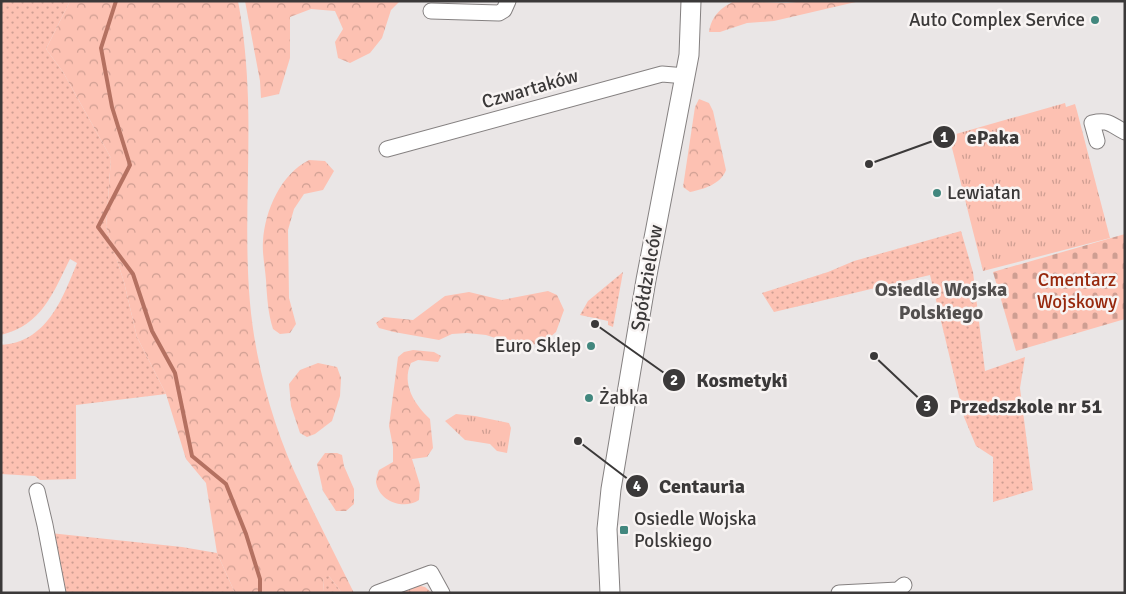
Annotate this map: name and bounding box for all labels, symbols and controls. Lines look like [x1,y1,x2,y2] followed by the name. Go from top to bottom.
[909,8,1085,32] place label: Auto Complex Service
[1089,14,1101,26] marker: Auto Complex Service
[479,64,581,114] street label: Czwartaków
[932,119,1029,154] callout: ePaka
[967,125,1019,150] text: ePaka
[940,128,948,146] text: 1
[947,181,1021,205] place label: Lewiatan
[931,187,943,199] marker: Lewiatan
[626,223,668,333] street label: Spółdzielców
[1037,268,1117,314] park label: Cmentarz Wojskowy
[875,277,1007,325] district label: Osiedle Wojska Polskiego
[495,334,581,358] place label: Euro Sklep
[585,340,597,352] marker: Euro Sklep
[662,363,798,398] callout: Kosmetyki
[696,368,788,393] text: Kosmetyki
[670,371,678,389] text: 2
[599,386,648,410] place label: Żabka
[915,389,1113,424] callout: Przedszkole nr 51
[583,392,595,404] marker: Żabka
[950,394,1103,419] text: Przedszkole nr 51
[923,397,931,415] text: 3
[624,468,756,503] callout: Centauria
[659,474,745,499] text: Centauria
[633,477,641,495] text: 4
[634,507,757,553] place label: Osiedle Wojska Polskiego
[618,524,630,536] marker: Osiedle Wojska Polskiego

